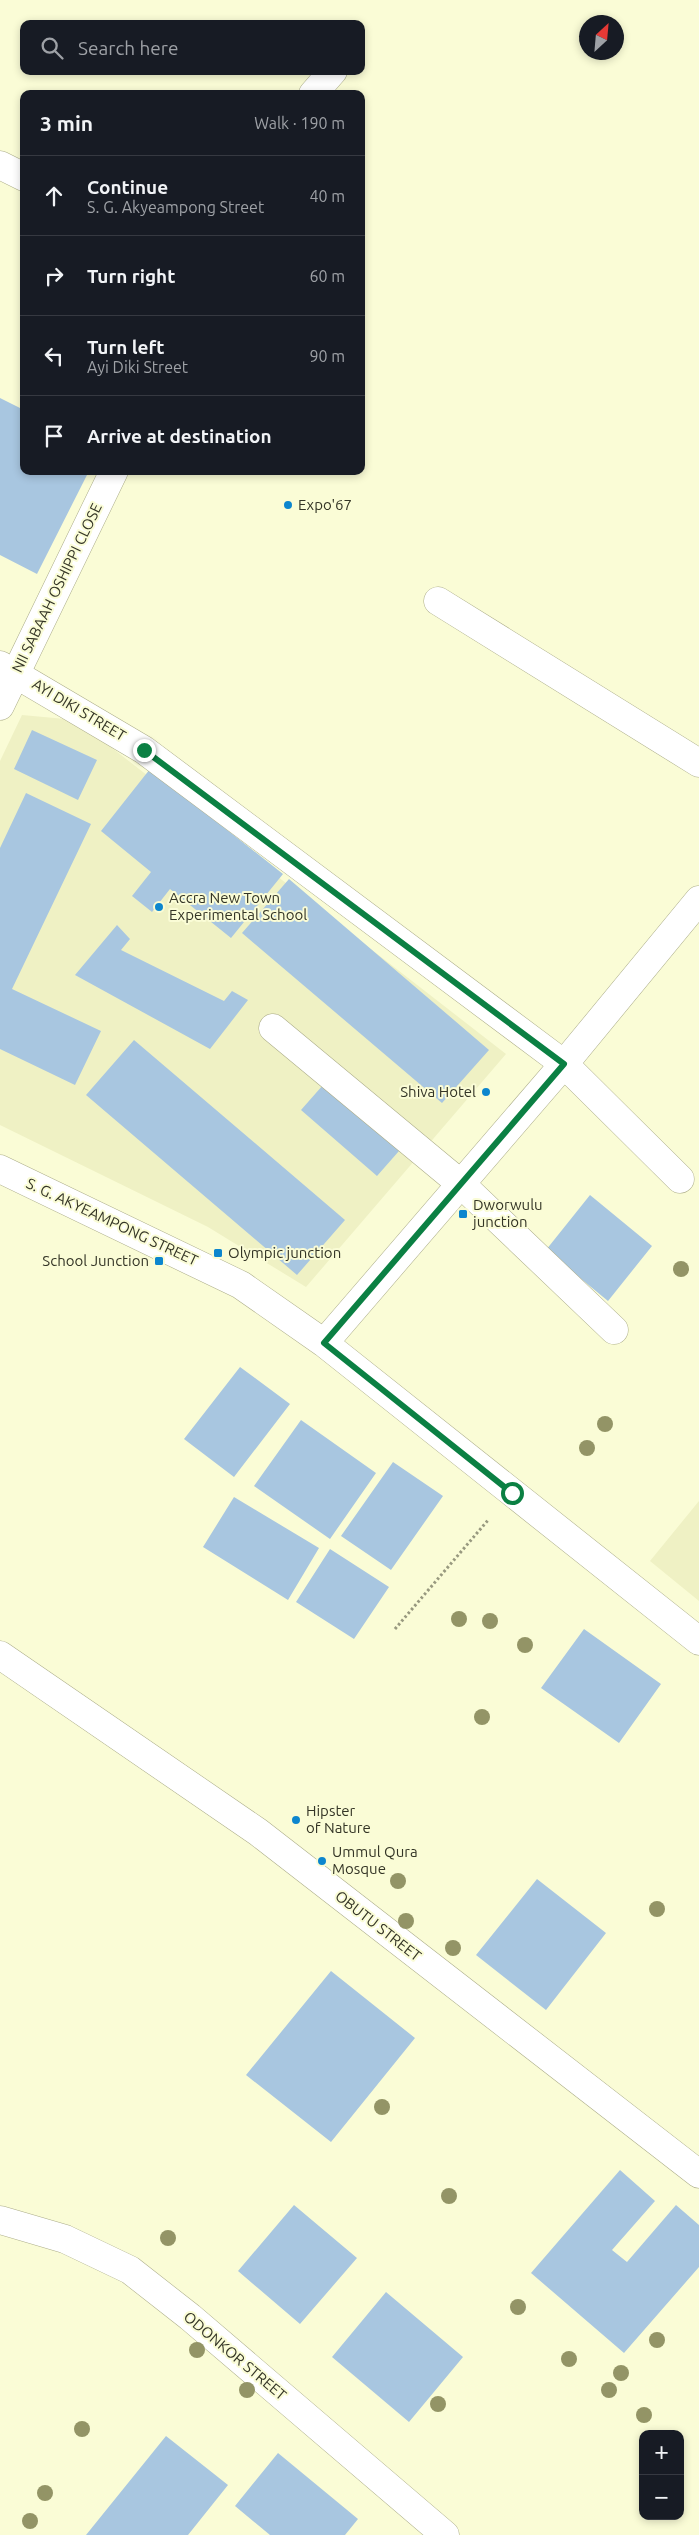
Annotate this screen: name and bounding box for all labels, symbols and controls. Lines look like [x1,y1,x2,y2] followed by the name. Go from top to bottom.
[579,15,624,60] north arrow
[20,20,365,75] search box
[38,34,66,62] icon: search
[78,37,178,59] text: Search here
[40,111,93,135] text: 3 min
[254,114,345,132] text: Walk · 190 m
[87,176,168,198] text: Continue
[40,182,68,210] icon: ahead
[309,187,345,205] text: 40 m
[87,198,264,216] text: S. G. Akyeampong Street
[40,262,68,290] icon: right
[87,265,175,287] text: Turn right
[309,267,345,285] text: 60 m
[87,336,165,358] text: Turn left
[40,342,68,370] icon: left
[309,347,345,365] text: 90 m
[87,358,188,376] text: Ayi Diki Street
[40,422,68,450] icon: arrive
[87,425,272,447] text: Arrive at destination
[298,496,352,513] place label: Expo'67
[282,499,294,511] marker: Expo'67
[8,500,105,675] street label: NII SABAAH OSHIPPI CLOSE
[29,675,130,745] street label: AYI DIKI STREET
[133,739,156,762] route end
[169,889,307,923] place label: Accra New Town Experimental School
[153,901,165,913] marker: Accra New Town Experimental School
[400,1083,476,1100] place label: Shiva Hotel
[480,1086,492,1098] marker: Shiva Hotel
[24,1174,201,1269] street label: S. G. AKYEAMPONG STREET
[472,1196,543,1230] place label: Dworwulu junction
[457,1208,469,1220] marker: Dworwulu junction
[228,1244,341,1261] place label: Olympic junction
[212,1247,224,1259] marker: Olympic junction
[42,1252,149,1269] place label: School Junction
[153,1255,165,1267] marker: School Junction
[501,1482,524,1505] route start
[306,1802,371,1836] place label: Hipster of Nature
[290,1814,302,1826] marker: Hipster of Nature
[332,1843,418,1877] place label: Ummul Qura Mosque
[316,1855,328,1867] marker: Ummul Qura Mosque
[332,1887,425,1965] street label: OBUTU STREET
[181,2308,290,2404] street label: ODONKOR STREET
[639,2430,684,2520] map controls
[639,2430,684,2475] button: +
[639,2475,684,2520] button: −

